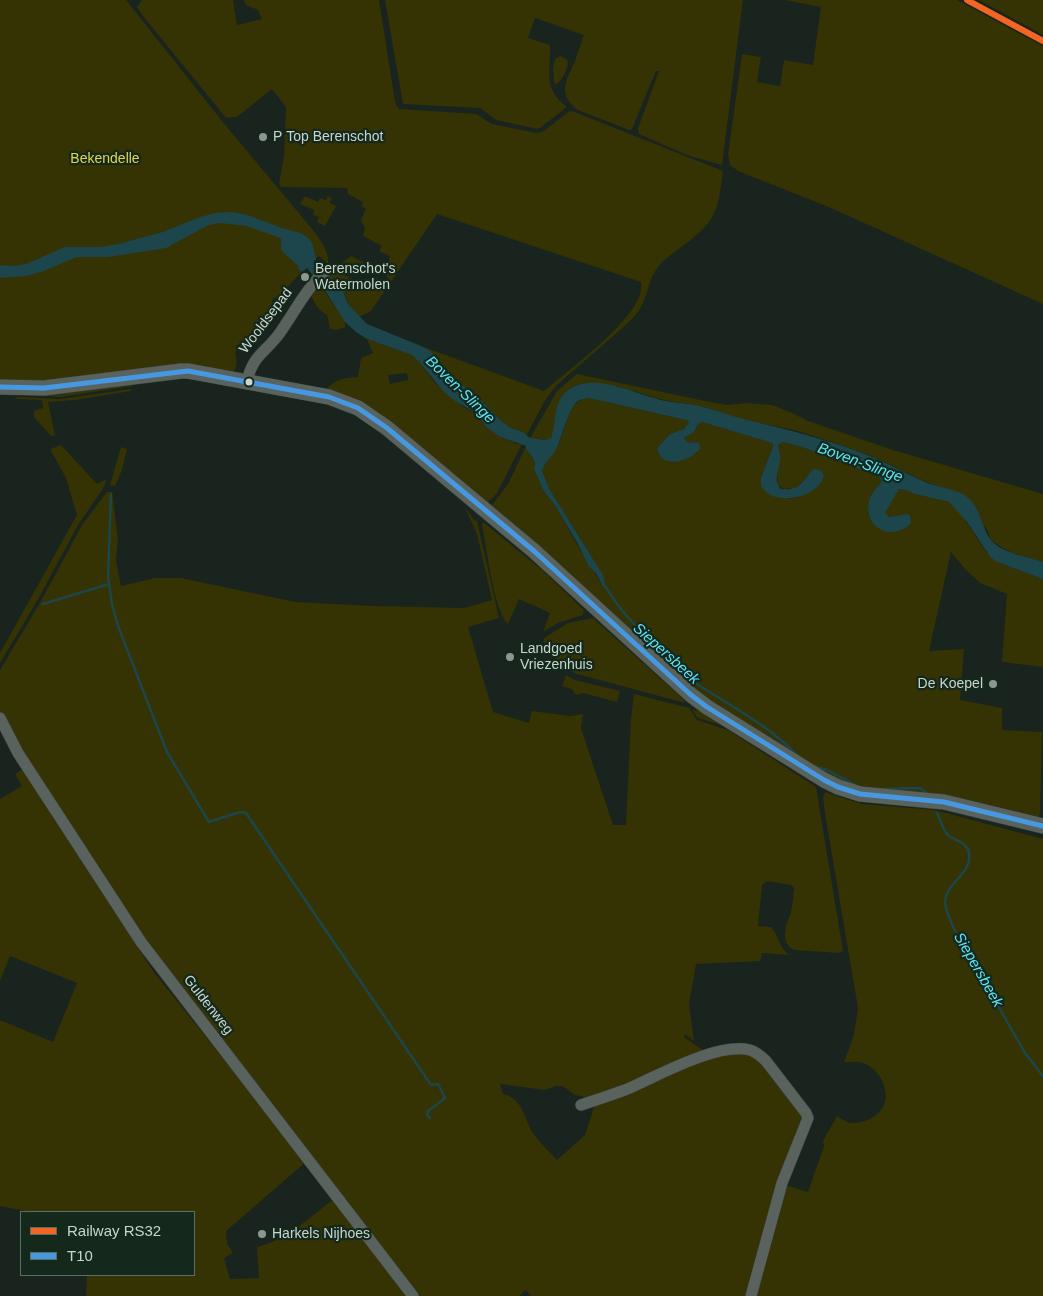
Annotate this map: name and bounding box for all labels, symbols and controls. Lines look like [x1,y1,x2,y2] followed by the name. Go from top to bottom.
[273,129,384,145] place label: P Top Berenschot
[257,131,269,143] marker: P Top Berenschot
[70,151,140,167] park label: Bekendelle
[315,261,395,294] place label: Berenschot's Watermolen
[299,271,311,283] marker: Berenschot's Watermolen
[236,285,296,357] street label: Wooldsepad
[422,353,498,427] water label: Boven-Slinge
[244,377,254,387] unlabelled marker
[815,439,905,487] water label: Boven-Slinge
[629,619,703,689] water label: Siepersbeek
[520,641,593,674] place label: Landgoed Vriezenhuis
[504,651,516,663] marker: Landgoed Vriezenhuis
[918,676,983,692] place label: De Koepel
[987,678,999,690] marker: De Koepel
[949,929,1007,1011] water label: Siepersbeek
[180,972,236,1038] street label: Guldenweg
[20,1211,195,1276] legend
[67,1222,161,1239] text: Railway RS32
[272,1226,370,1242] place label: Harkels Nijhoes
[256,1228,268,1240] marker: Harkels Nijhoes
[67,1247,93,1264] text: T10

